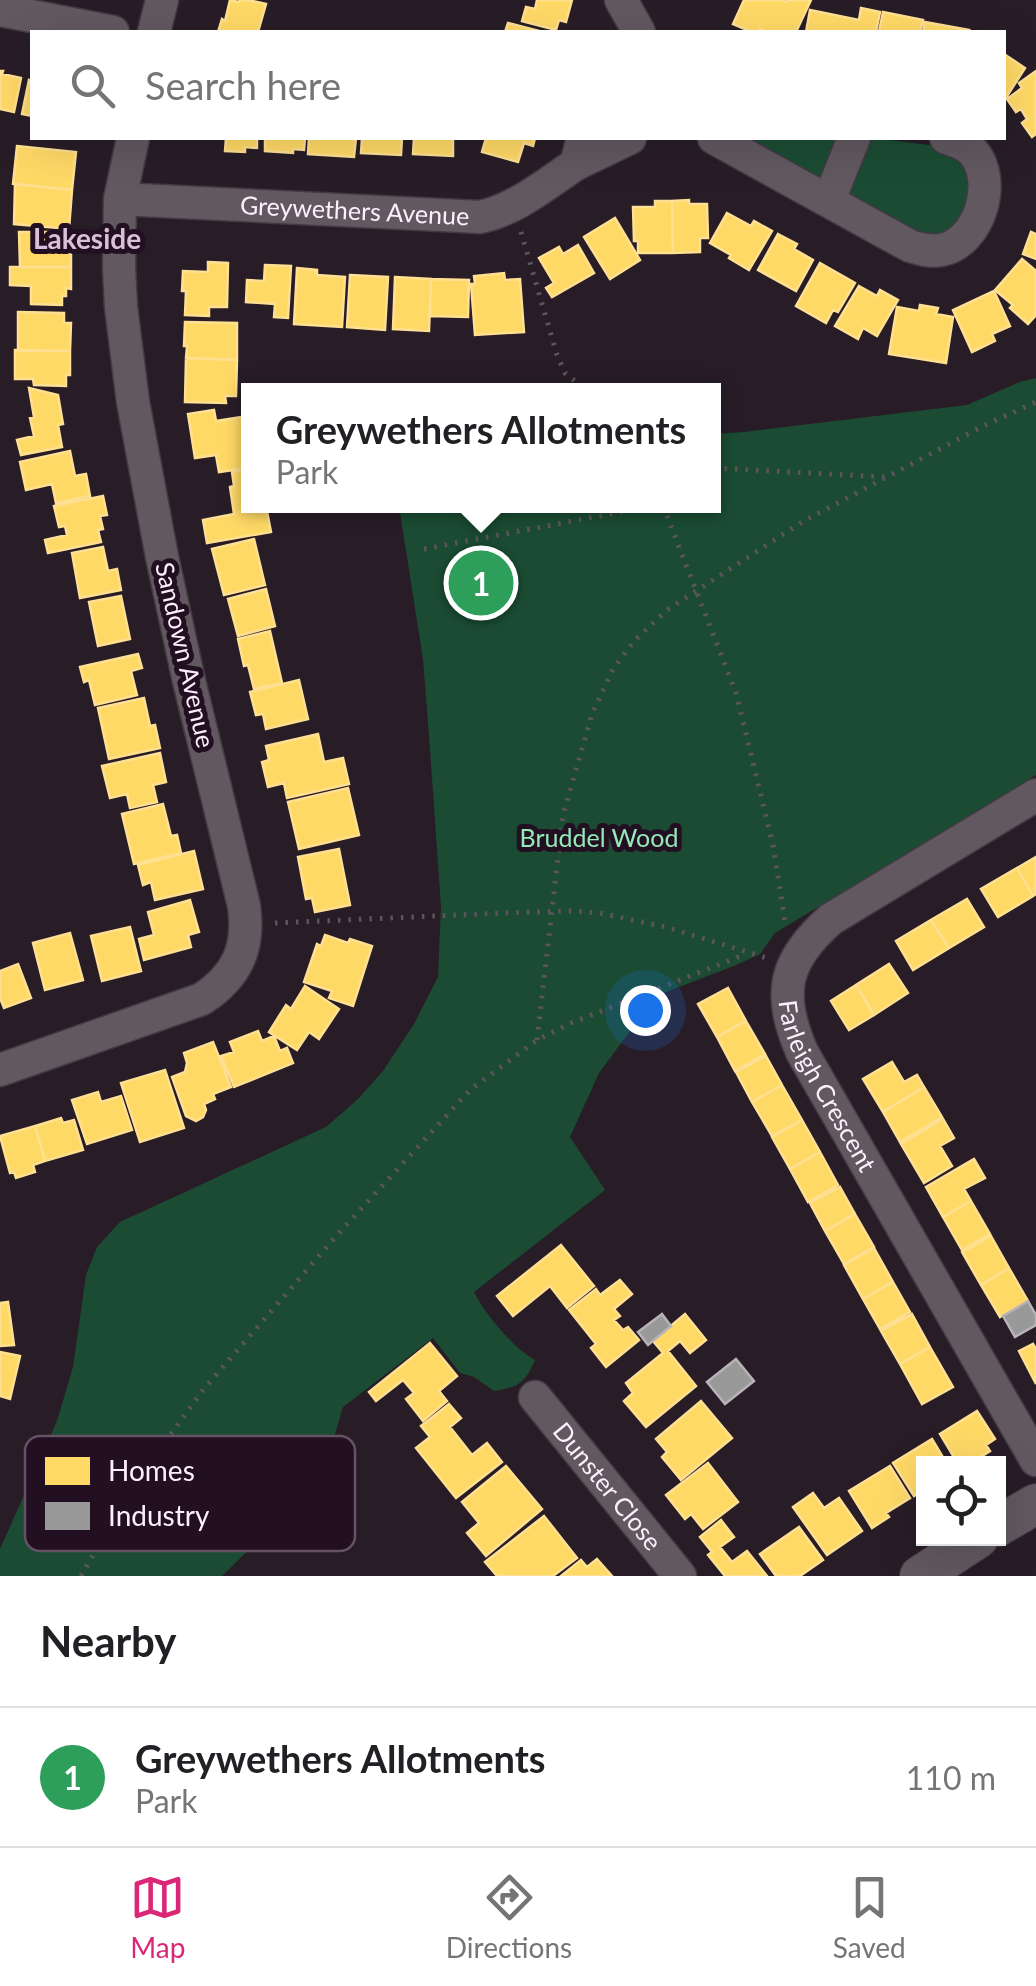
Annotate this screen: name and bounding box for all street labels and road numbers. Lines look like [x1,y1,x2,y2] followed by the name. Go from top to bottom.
[239,189,470,230] street label: Greywethers Avenue
[150,559,222,751] street label: Sandown Avenue
[774,998,883,1176] street label: Farleigh Crescent
[548,1416,669,1556] street label: Dunster Close

